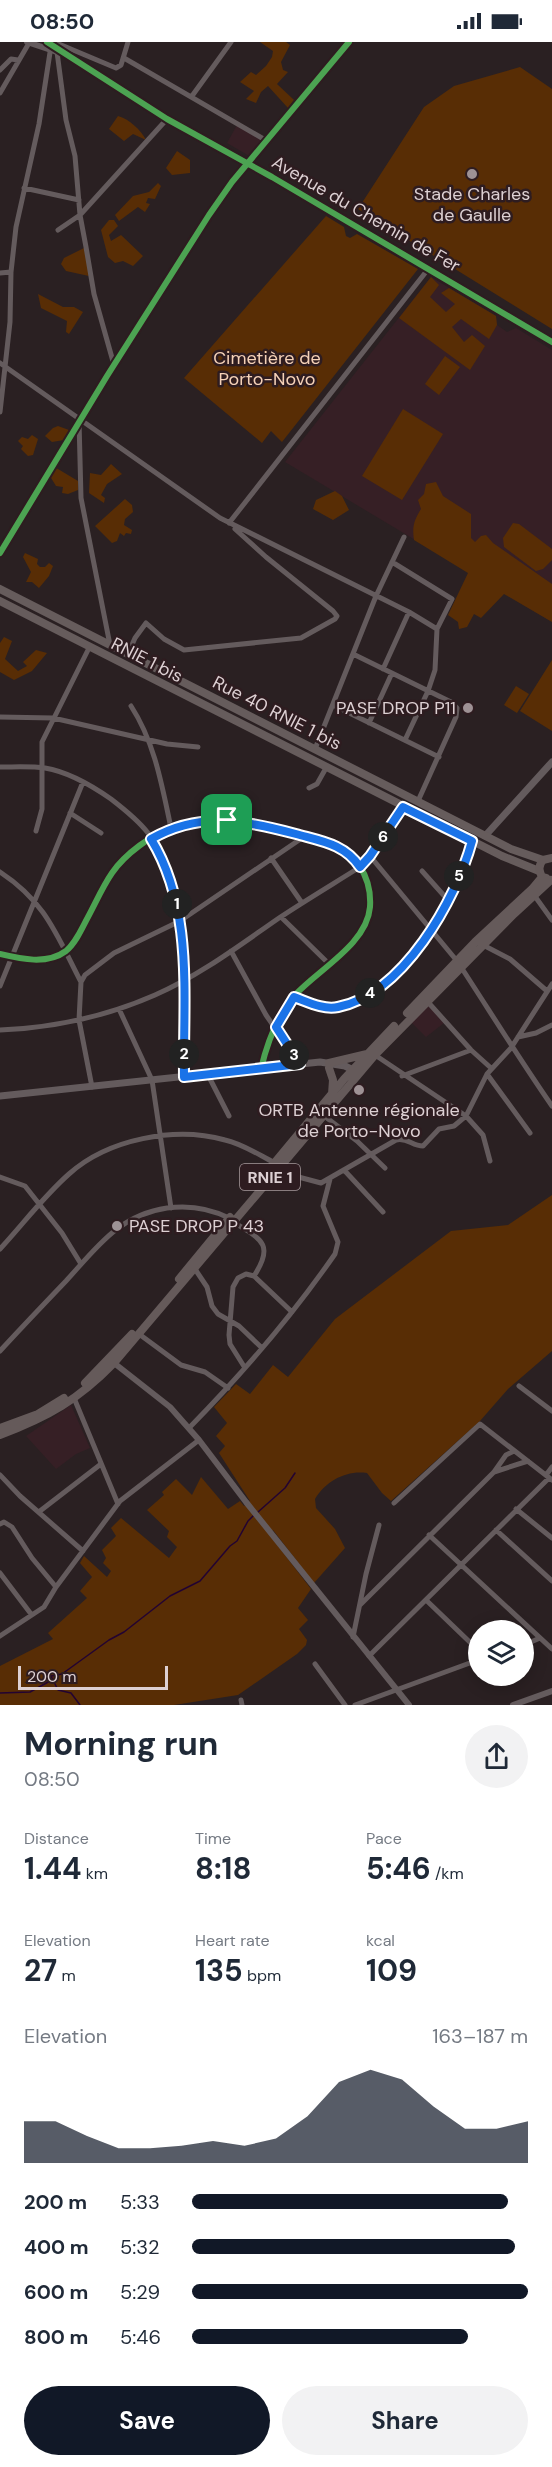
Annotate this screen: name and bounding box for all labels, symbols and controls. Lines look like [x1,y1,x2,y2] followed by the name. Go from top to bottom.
[30,7,94,36] text: 08:50
[267,150,465,278] street label: Avenue du Chemin de Fer
[465,167,479,181] marker: Stade Charles de Gaulle
[414,182,530,227] place label: Stade Charles de Gaulle
[213,346,321,391] park label: Cimetière de Porto-Novo
[107,632,187,688] street label: RNIE 1 bis
[209,670,345,756] street label: Rue 40 RNIE 1 bis
[336,696,456,720] place label: PASE DROP P11
[461,701,475,715] marker: PASE DROP P11
[201,794,252,845] pin
[210,803,243,836] icon: arrive
[368,822,398,852] pin: 6
[378,826,388,847] text: 6
[444,861,474,891] pin: 5
[454,865,464,886] text: 5
[162,889,192,919] pin: 1
[174,893,180,914] text: 1
[355,978,385,1008] pin: 4
[365,982,375,1003] text: 4
[169,1039,199,1069] pin: 2
[279,1040,309,1070] pin: 3
[179,1043,189,1064] text: 2
[289,1044,299,1065] text: 3
[352,1083,366,1097] marker: ORTB Antenne régionale de Porto-Novo
[258,1098,460,1143] place label: ORTB Antenne régionale de Porto-Novo
[240,1164,300,1190] road number: RNIE 1
[129,1214,264,1238] place label: PASE DROP P 43
[110,1219,124,1233] marker: PASE DROP P 43
[468,1620,534,1686] map controls
[468,1620,534,1686] button: layers
[18,1663,168,1690] scale bar
[27,1666,76,1687] text: 200 m
[24,1722,218,1765] text: Morning run
[465,1725,528,1788] button: share
[24,1766,80,1792] text: 08:50
[24,1828,89,1849] text: Distance
[195,1828,231,1849] text: Time
[366,1828,402,1849] text: Pace
[24,1849,81,1888] text: 1.44
[195,1849,252,1888] text: 8:18
[366,1849,431,1888] text: 5:46
[81,1863,108,1884] text: km
[431,1863,464,1884] text: /km
[24,1930,91,1951] text: Elevation
[195,1930,270,1951] text: Heart rate
[366,1930,395,1951] text: kcal
[24,1951,57,1990] text: 27
[195,1951,243,1990] text: 135
[366,1951,417,1990] text: 109
[57,1965,76,1986] text: m
[243,1965,281,1986] text: bpm
[24,2023,107,2049] text: Elevation
[432,2023,528,2049] text: 163–187 m
[24,2189,87,2215] text: 200 m
[120,2189,160,2215] text: 5:33
[24,2234,89,2260] text: 400 m
[120,2234,160,2260] text: 5:32
[24,2279,88,2305] text: 600 m
[120,2279,160,2305] text: 5:29
[24,2324,88,2350] text: 800 m
[120,2324,161,2350] text: 5:46
[24,2386,270,2455] button: Save
[282,2386,528,2455] button: Share

